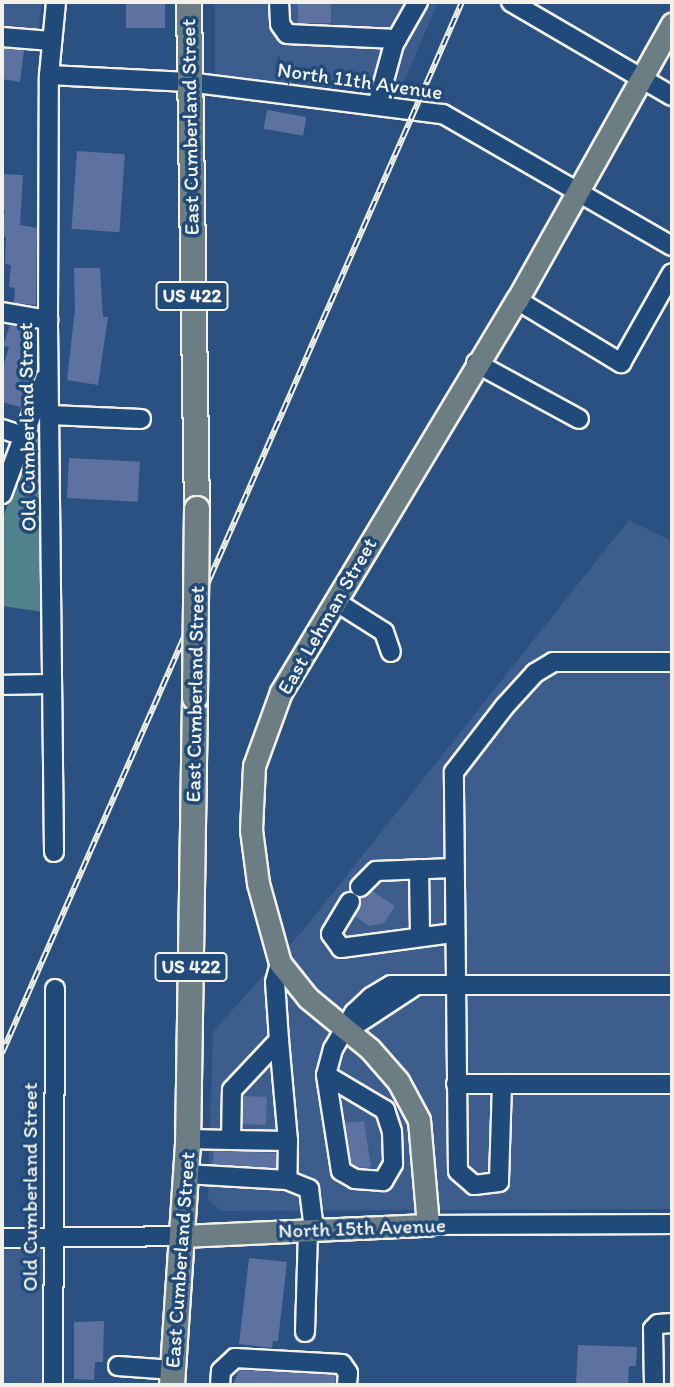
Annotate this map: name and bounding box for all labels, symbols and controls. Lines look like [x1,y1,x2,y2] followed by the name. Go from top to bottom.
[176,19,204,235] street label: East Cumberland Street
[276,57,444,105] street label: North 11th Avenue
[155,280,229,312] road number: US 422
[13,322,41,532] street label: Old Cumberland Street
[272,534,382,698] street label: East Lehman Street
[181,586,209,802] street label: East Cumberland Street
[154,951,228,982] road number: US 422
[17,1083,43,1291] street label: Old Cumberland Street
[160,1151,200,1369] street label: East Cumberland Street
[278,1212,446,1244] street label: North 15th Avenue

